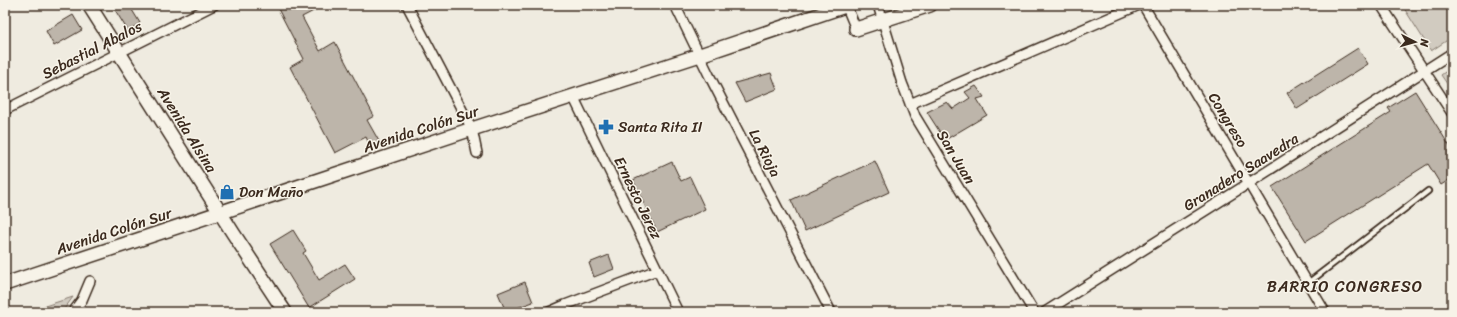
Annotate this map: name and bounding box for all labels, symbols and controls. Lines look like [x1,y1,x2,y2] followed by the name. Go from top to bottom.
[37,13,147,86] street label: Sebastial Abalos
[1395,22,1435,62] north arrow
[1415,37,1434,48] text: N
[150,81,224,178] street label: Avenida Alsina
[1201,87,1255,153] street label: Congreso
[359,98,483,160] street label: Avenida Colón Sur
[618,114,703,140] place label: Santa Rita II
[597,118,615,136] pharmacy icon: Santa Rita II
[742,124,788,182] street label: La Rioja
[929,125,983,189] street label: San Juan
[1178,126,1304,218] street label: Granadero Saavedra
[607,152,670,245] street label: Ernesto Jerez
[239,179,304,205] place label: Don Maño
[218,183,236,201] shop icon: Don Maño
[52,200,176,262] street label: Avenida Colón Sur
[1267,272,1423,301] district label: BARRIO CONGRESO

